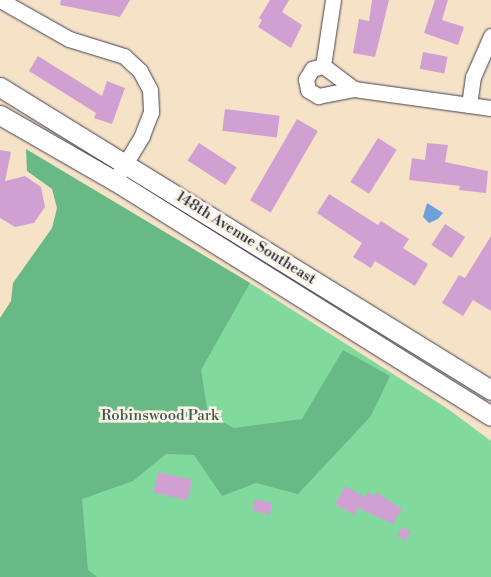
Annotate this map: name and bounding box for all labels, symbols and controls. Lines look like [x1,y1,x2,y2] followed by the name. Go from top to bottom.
[173,188,319,288] street label: 148th Avenue Southeast
[101,407,219,425] park label: Robinswood Park

